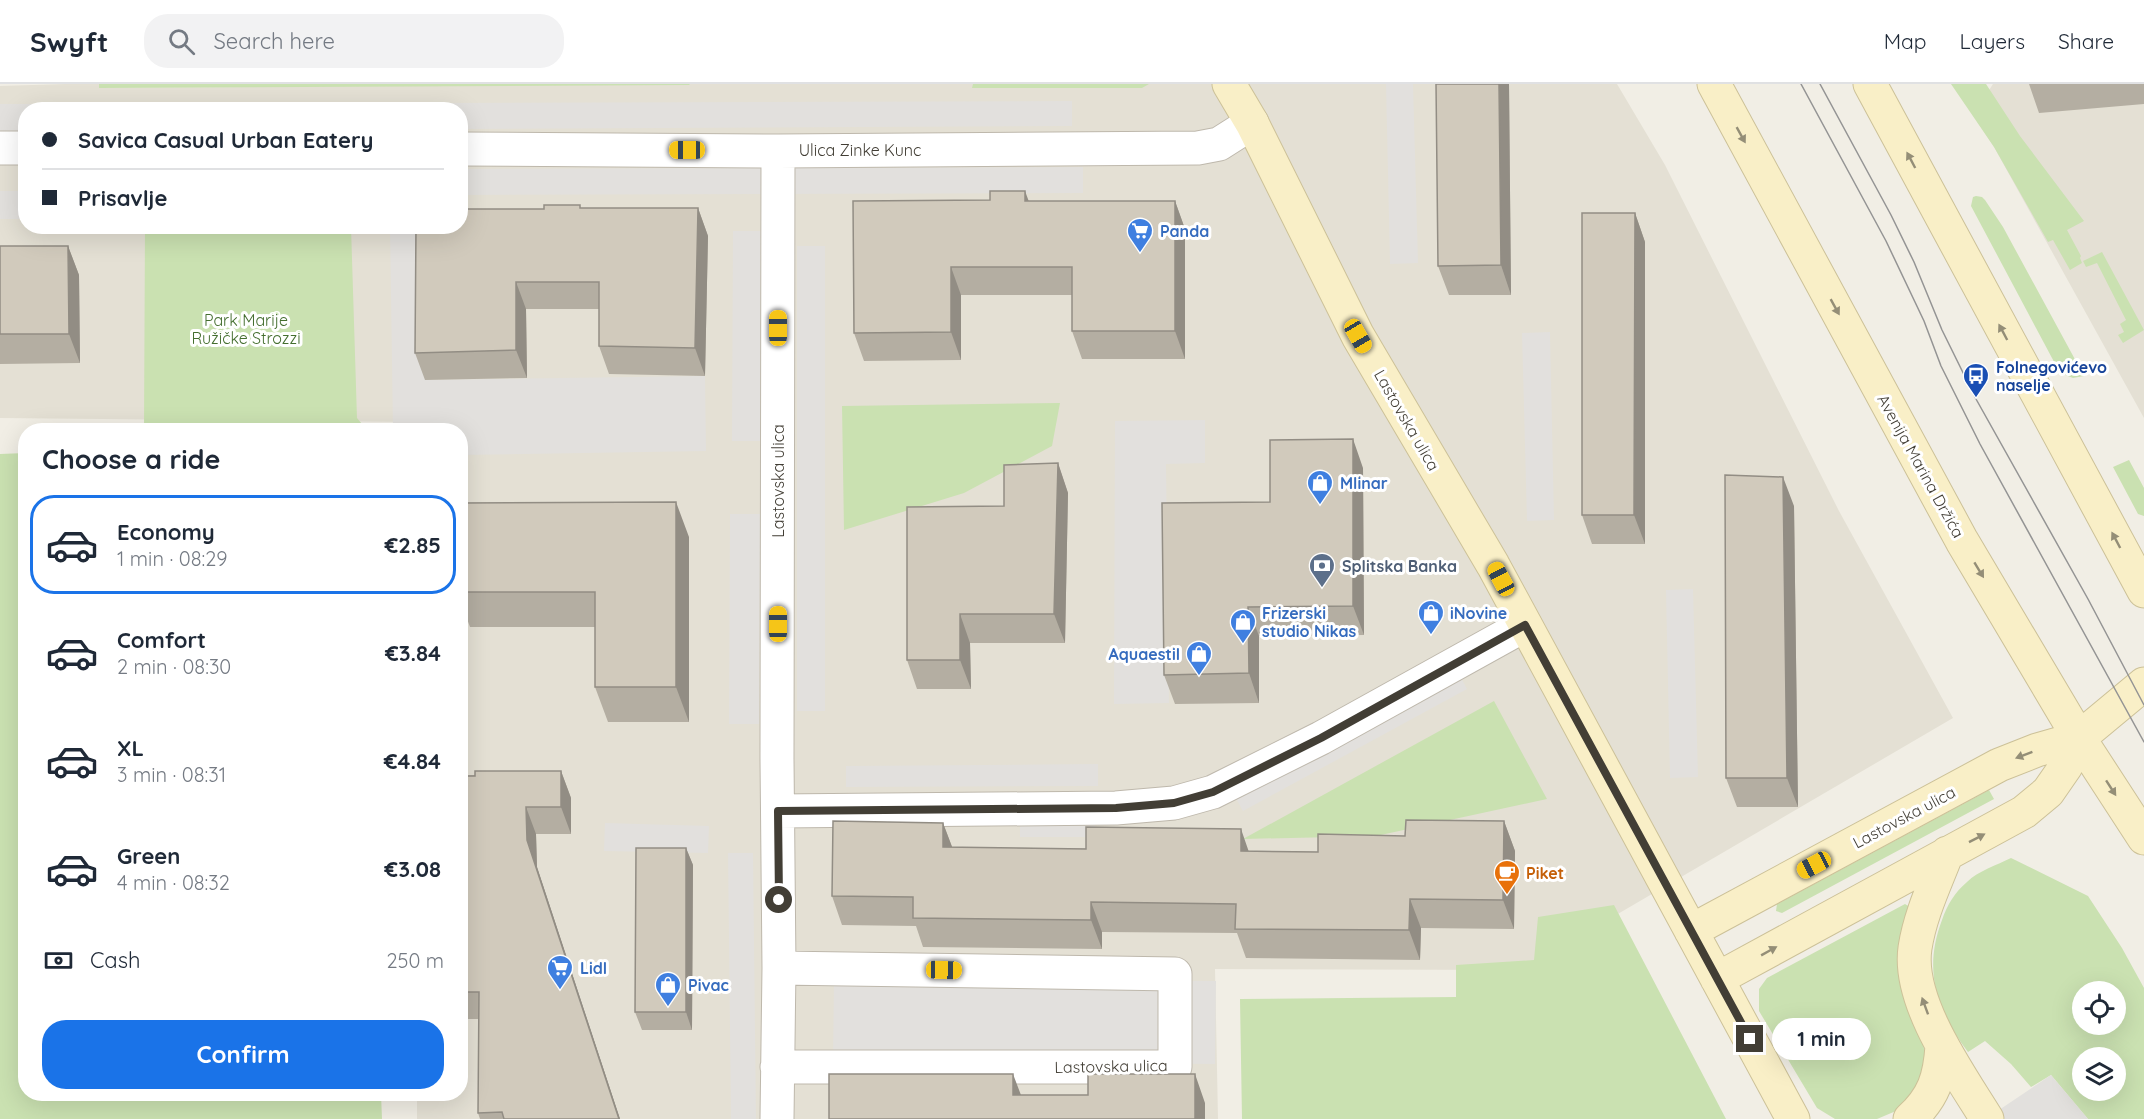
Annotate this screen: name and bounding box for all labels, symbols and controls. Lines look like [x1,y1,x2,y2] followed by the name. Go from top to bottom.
[144,14,564,68] search box
[30,24,108,59] text: Swyft
[165,25,198,58] icon: search
[213,27,335,55] text: Search here
[1884,28,1927,54] text: Map
[1960,28,2025,54] text: Layers
[2058,28,2114,54] text: Share
[78,126,373,154] text: Savica Casual Urban Eatery
[1736,127,1746,144] one-way arrow
[799,140,921,160] street label: Ulica Zinke Kunc
[669,141,705,159] car
[1906,151,1916,168] one-way arrow
[78,184,167,212] text: Prisavlje
[1125,216,1155,254] supermarket icon: Panda
[1160,221,1209,241] place label: Panda
[1830,299,1840,316] one-way arrow
[191,310,301,348] park label: Park Marije Ružičke Strozzi
[769,310,787,346] car
[1341,316,1375,356] car
[1998,323,2008,340] one-way arrow
[1996,357,2107,395] place label: Folnegovićevo naselje
[1961,361,1991,399] bus stop icon: Folnegovićevo naselje
[1370,366,1444,474] street label: Lastovska ulica
[1873,391,1969,541] street label: Avenija Marina Držića
[768,424,788,538] street label: Lastovska ulica
[42,442,220,476] text: Choose a ride
[1305,468,1335,506] shop icon: Mlinar
[1340,473,1388,493] place label: Mlinar
[45,518,99,572] icon: car
[117,518,215,546] text: Economy
[384,531,441,559] text: €2.85
[2111,531,2121,548] one-way arrow
[117,546,227,571] text: 1 min · 08:29
[1307,551,1337,589] bank icon: Splitska Banka
[1342,556,1457,576] place label: Splitska Banka
[1485,559,1517,599] car
[1974,562,1984,579] one-way arrow
[1416,598,1446,636] shop icon: iNovine
[1262,603,1357,641] place label: Frizerski studio Nikas
[1450,603,1507,623] place label: iNovine
[769,606,787,642] car
[1228,607,1258,645] shop icon: Frizerski studio Nikas
[45,626,99,680] icon: car
[117,626,206,654] text: Comfort
[385,639,441,667] text: €3.84
[1184,639,1214,677] shop icon: Aquaestil
[1108,644,1180,664] place label: Aquaestil
[117,654,231,679] text: 2 min · 08:30
[45,734,99,788] icon: car
[117,734,144,762] text: XL
[384,747,441,775] text: €4.84
[2014,751,2032,761] one-way arrow
[117,762,226,787] text: 3 min · 08:31
[2106,779,2117,796] one-way arrow
[1849,782,1959,852] street label: Lastovska ulica
[1968,833,1985,842] one-way arrow
[45,842,99,896] icon: car
[117,842,180,870] text: Green
[1794,849,1834,881] car
[384,855,441,883] text: €3.08
[1492,858,1522,896] cafe icon: Piket
[1526,863,1564,883] place label: Piket
[117,870,230,895] text: 4 min · 08:32
[765,886,792,913] route start
[42,944,75,977] icon: cash
[90,946,141,974] text: Cash
[1760,946,1777,956] one-way arrow
[386,948,444,973] text: 250 m
[545,953,575,991] supermarket icon: Lidl
[580,958,607,978] place label: Lidl
[926,961,962,979] car
[653,970,683,1008] shop icon: Pivac
[688,975,729,995] place label: Pivac
[2072,981,2126,1101] map controls
[2072,981,2126,1035] button: locate
[1919,997,1929,1015] one-way arrow
[1771,1018,1870,1060] callout: 1 min
[42,1020,444,1089] button: Confirm
[1736,1025,1763,1052] route end
[1797,1026,1846,1051] text: 1 min
[2072,1047,2126,1101] button: layers
[1054,1055,1168,1077] street label: Lastovska ulica

